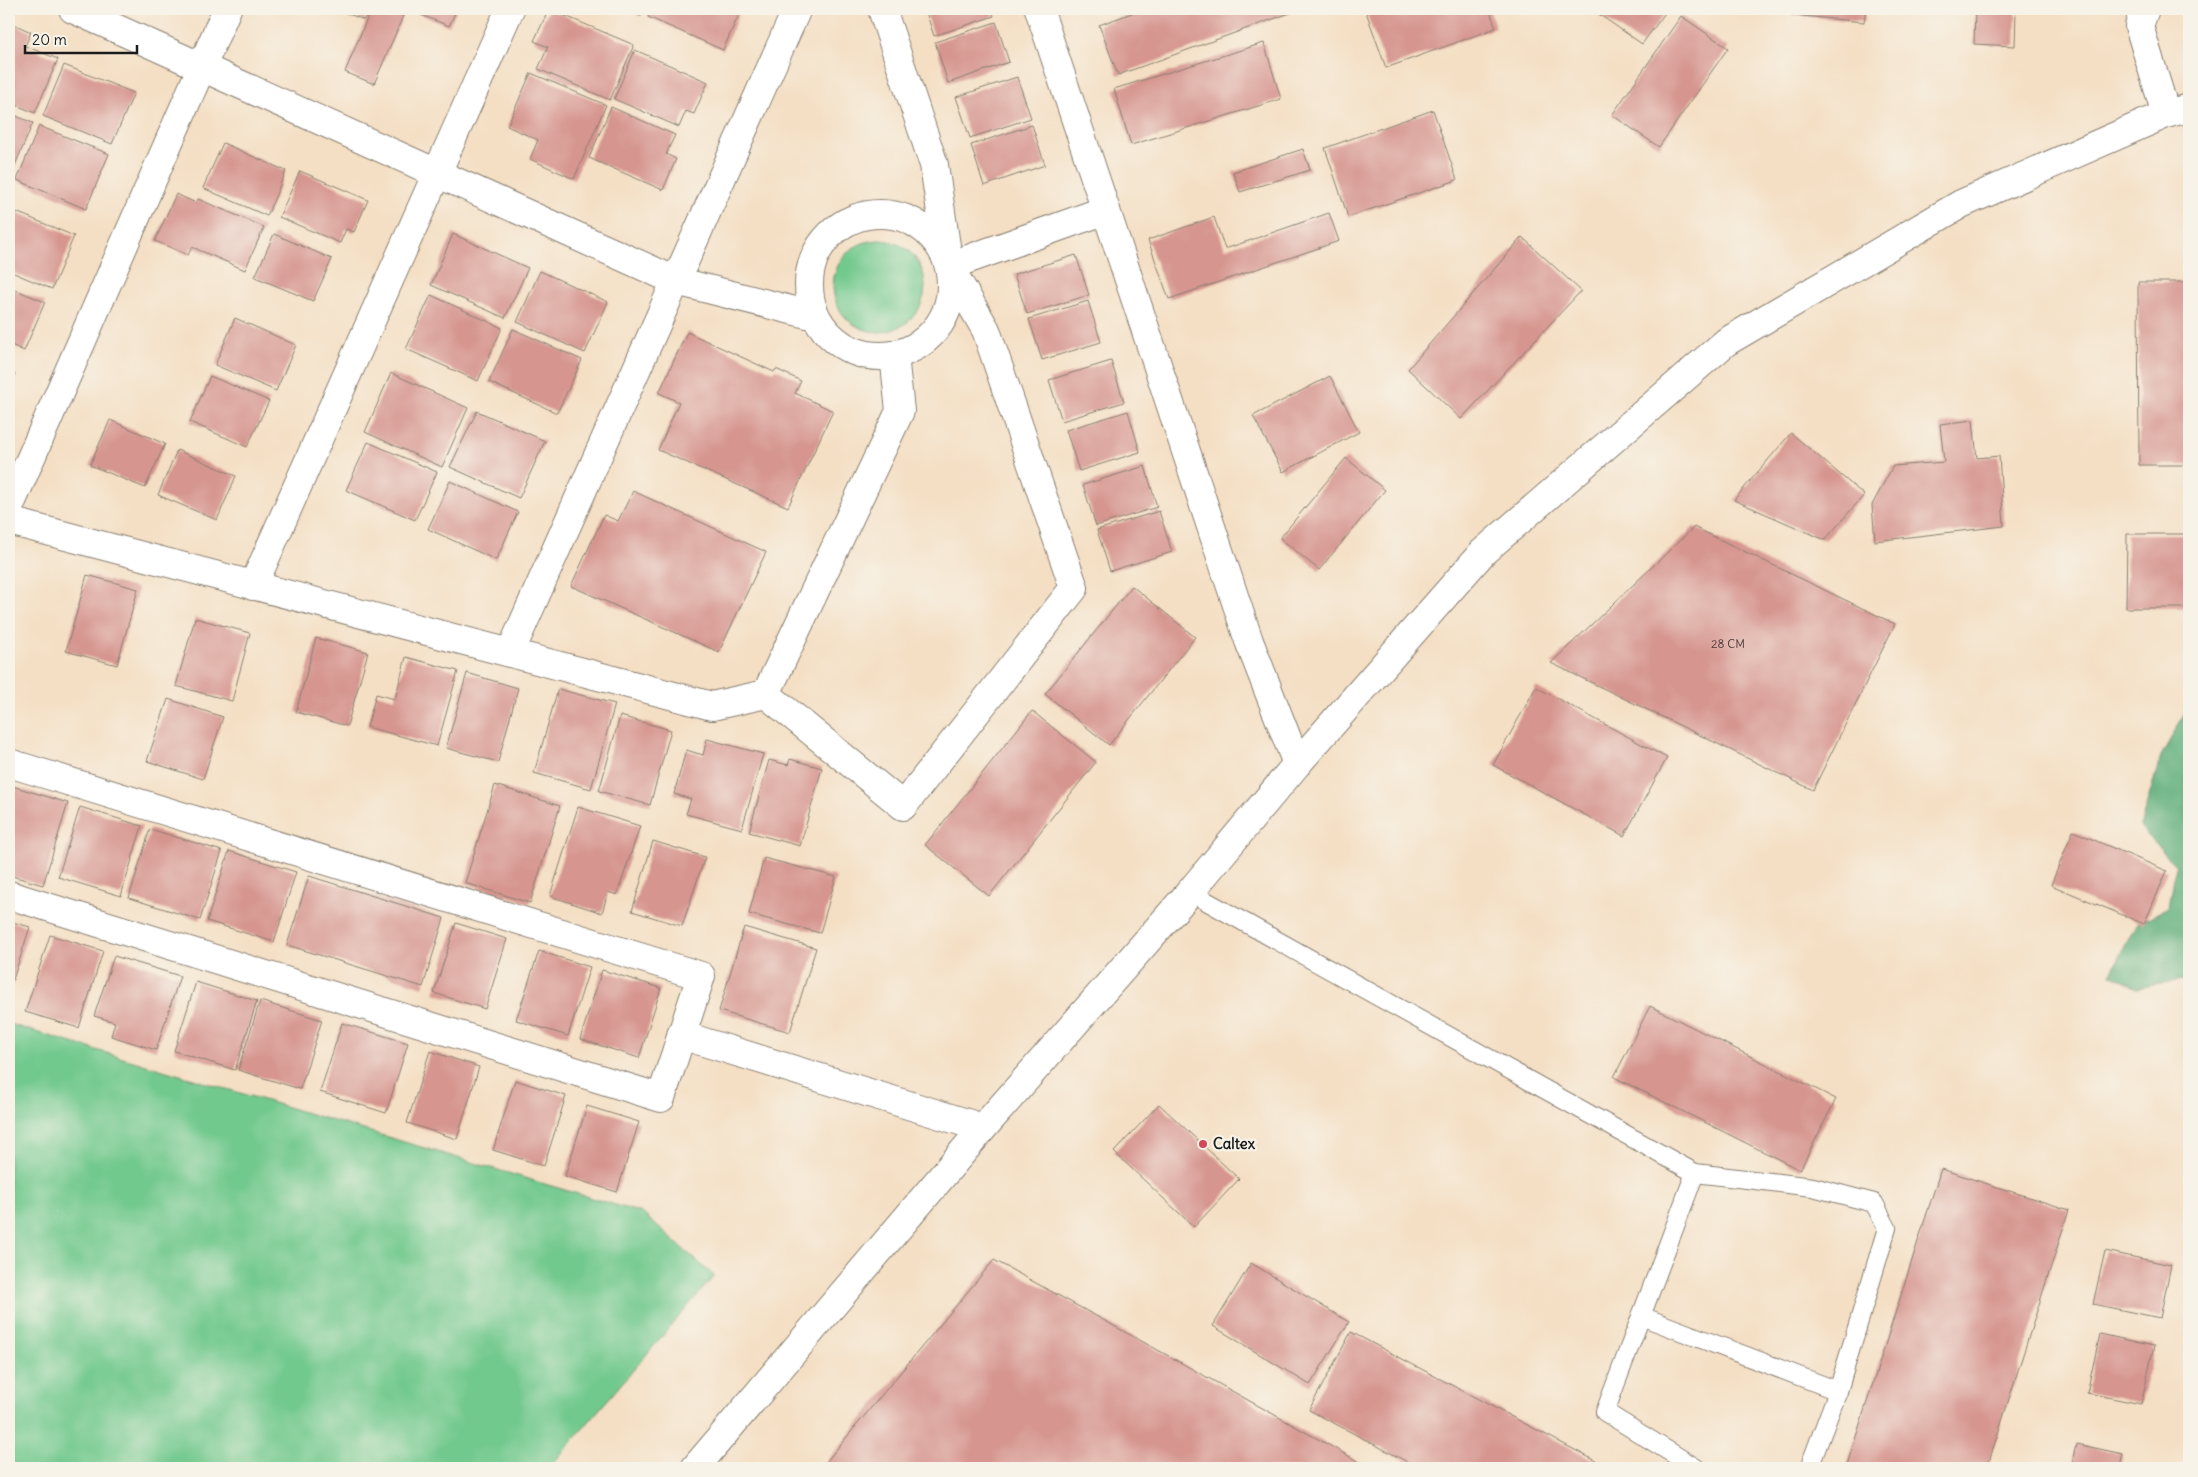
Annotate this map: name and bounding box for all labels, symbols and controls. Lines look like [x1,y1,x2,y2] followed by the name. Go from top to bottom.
[25,22,138,54] scale bar
[32,30,67,49] text: 20 m
[1711,636,1745,651] house number: 28 CM
[1213,1134,1256,1153] place label: Caltex
[1197,1138,1209,1150] marker: Caltex

